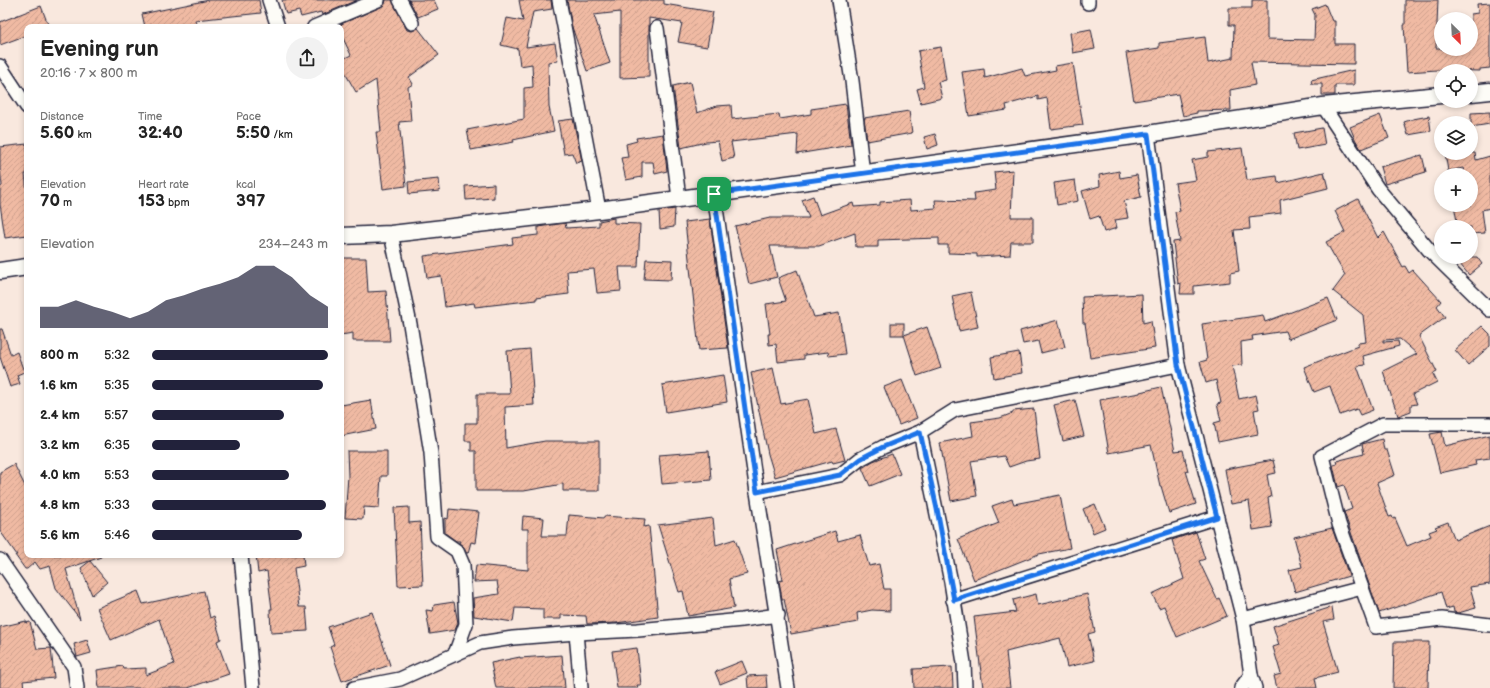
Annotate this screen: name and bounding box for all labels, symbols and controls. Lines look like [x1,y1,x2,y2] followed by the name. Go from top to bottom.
[1434,12,1478,56] north arrow
[1434,12,1478,264] map controls
[40,36,159,63] text: Evening run
[286,37,328,79] button: share
[1434,64,1478,108] button: locate
[40,65,137,81] text: 20:16 · 7 × 800 m
[40,110,84,123] text: Distance
[138,110,162,123] text: Time
[236,110,261,123] text: Pace
[1434,116,1478,160] button: layers
[40,123,74,143] text: 5.60
[138,123,183,143] text: 32:40
[236,123,270,143] text: 5:50
[74,128,92,141] text: km
[270,128,293,141] text: /km
[1434,168,1478,212] button: +
[697,177,731,211] pin
[40,178,86,191] text: Elevation
[138,178,189,191] text: Heart rate
[236,178,256,191] text: kcal
[703,183,725,205] icon: arrive
[40,191,60,211] text: 70
[138,191,165,211] text: 153
[236,191,265,211] text: 397
[60,196,72,209] text: m
[165,196,190,209] text: bpm
[1434,220,1478,264] button: −
[40,236,94,252] text: Elevation
[258,236,328,252] text: 234–243 m
[40,347,79,363] text: 800 m
[104,347,130,363] text: 5:32
[40,377,78,393] text: 1.6 km
[104,377,130,393] text: 5:35
[40,407,80,423] text: 2.4 km
[104,407,128,423] text: 5:57
[40,437,80,453] text: 3.2 km
[104,437,130,453] text: 6:35
[40,467,80,483] text: 4.0 km
[104,467,130,483] text: 5:53
[40,497,80,513] text: 4.8 km
[104,497,130,513] text: 5:33
[40,527,80,543] text: 5.6 km
[104,527,130,543] text: 5:46

